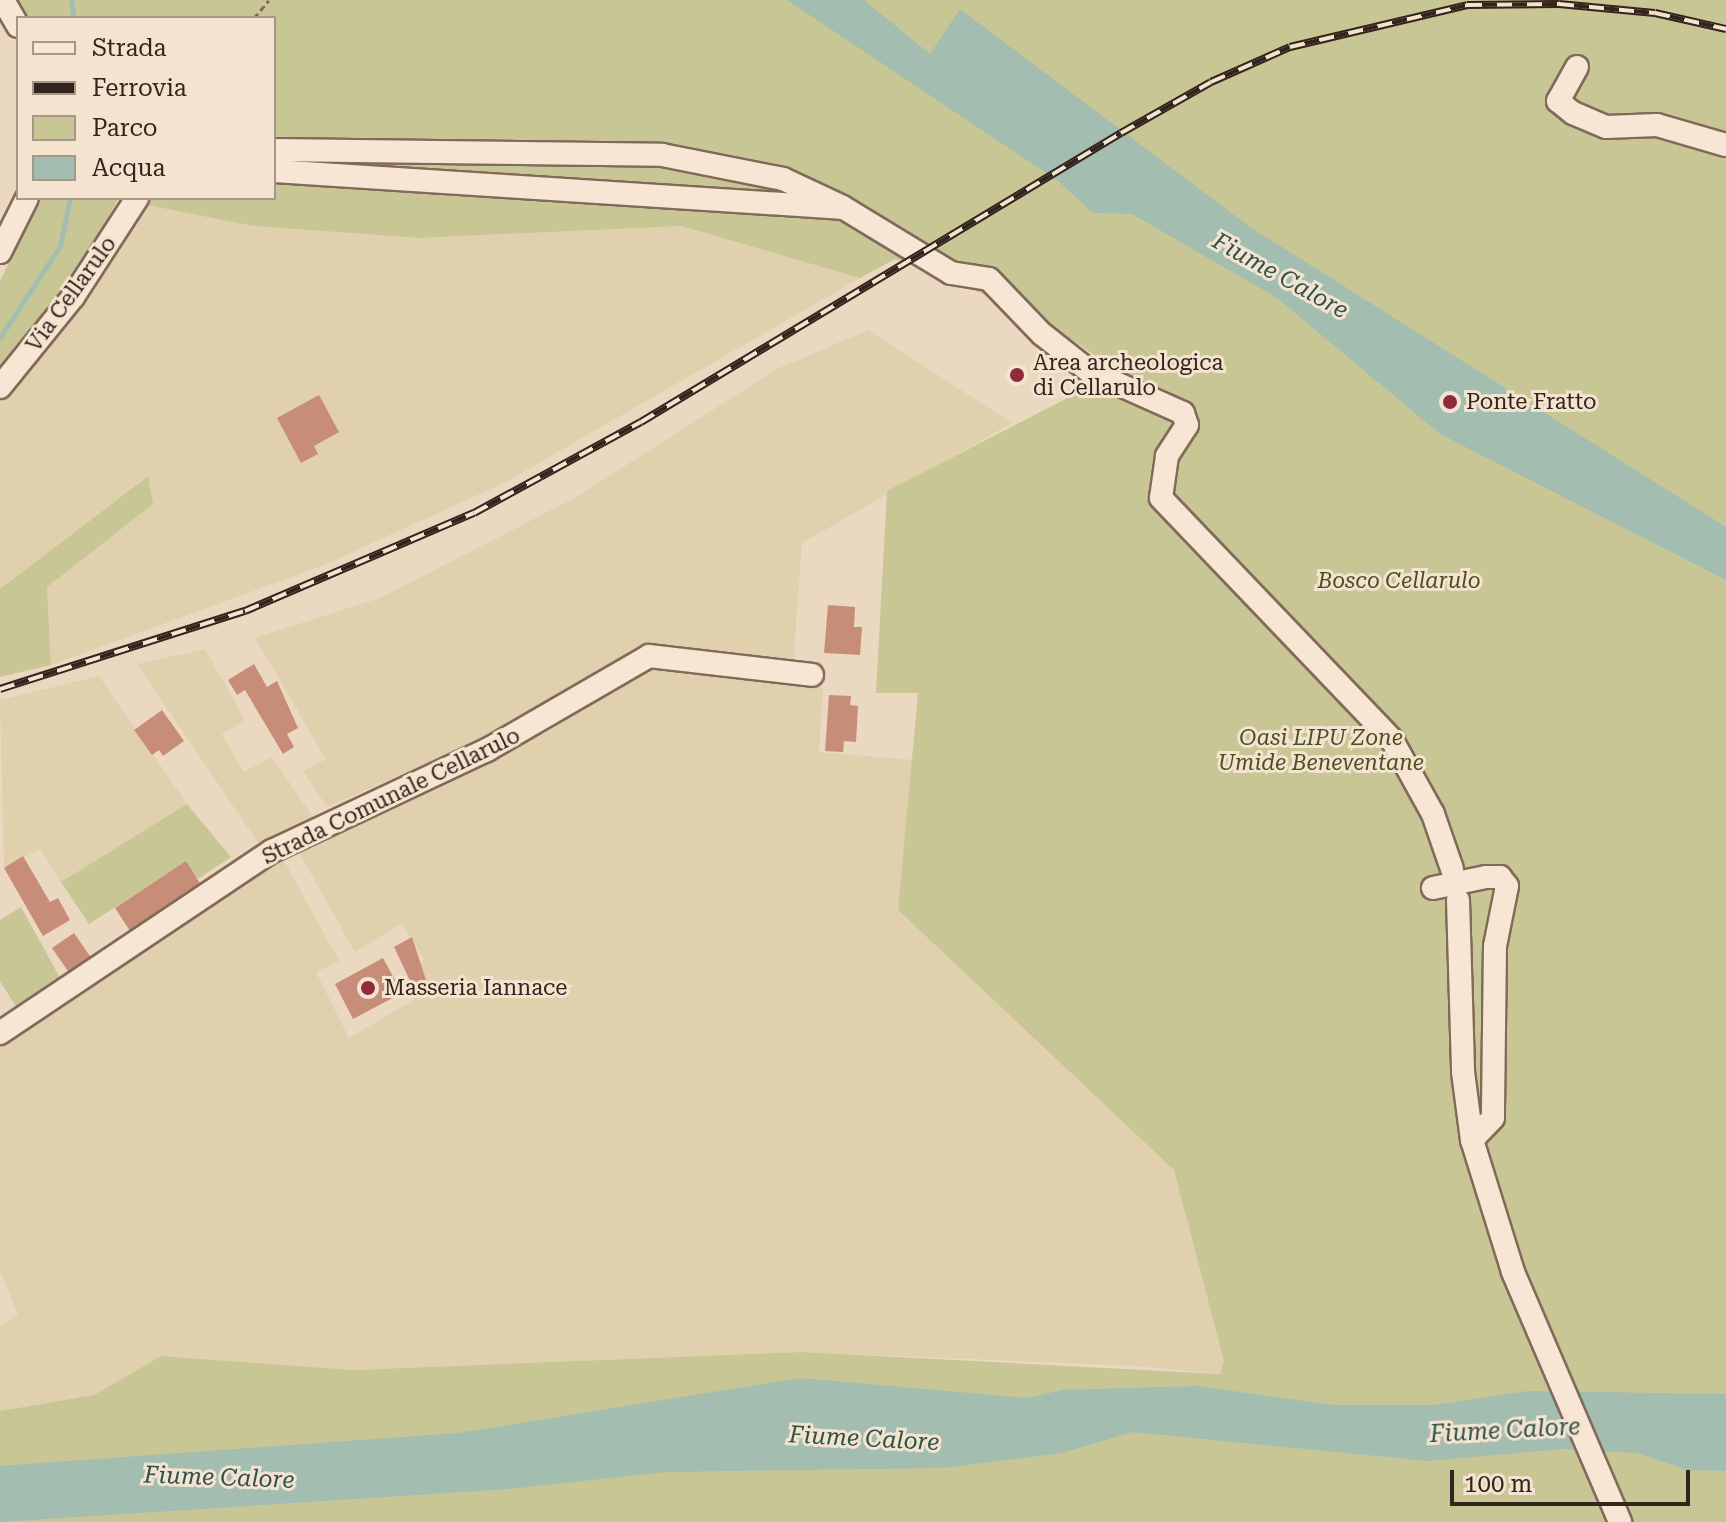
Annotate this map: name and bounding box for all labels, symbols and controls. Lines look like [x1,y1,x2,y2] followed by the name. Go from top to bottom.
[16,16,276,200] legend
[92,34,167,62] text: Strada
[92,74,187,102] text: Ferrovia
[92,114,158,142] text: Parco
[92,154,165,182] text: Acqua
[1207,227,1353,325] water label: Fiume Calore
[20,231,122,357] street label: Via Cellarulo
[1033,349,1224,400] place label: Area archeologica di Cellarulo
[1008,366,1026,384] marker: Area archeologica di Cellarulo
[1466,389,1596,415] place label: Ponte Fratto
[1441,393,1459,411] marker: Ponte Fratto
[1318,568,1480,594] park label: Bosco Cellarulo
[258,722,524,870] street label: Strada Comunale Cellarulo
[1218,724,1424,776] park label: Oasi LIPU Zone Umide Beneventane
[384,975,567,1001] place label: Masseria Iannace
[359,979,377,997] marker: Masseria Iannace
[1429,1413,1581,1449] water label: Fiume Calore
[788,1421,940,1457] water label: Fiume Calore
[1454,1454,1694,1504] scale bar
[143,1461,295,1495] water label: Fiume Calore
[1464,1470,1532,1498] text: 100 m

